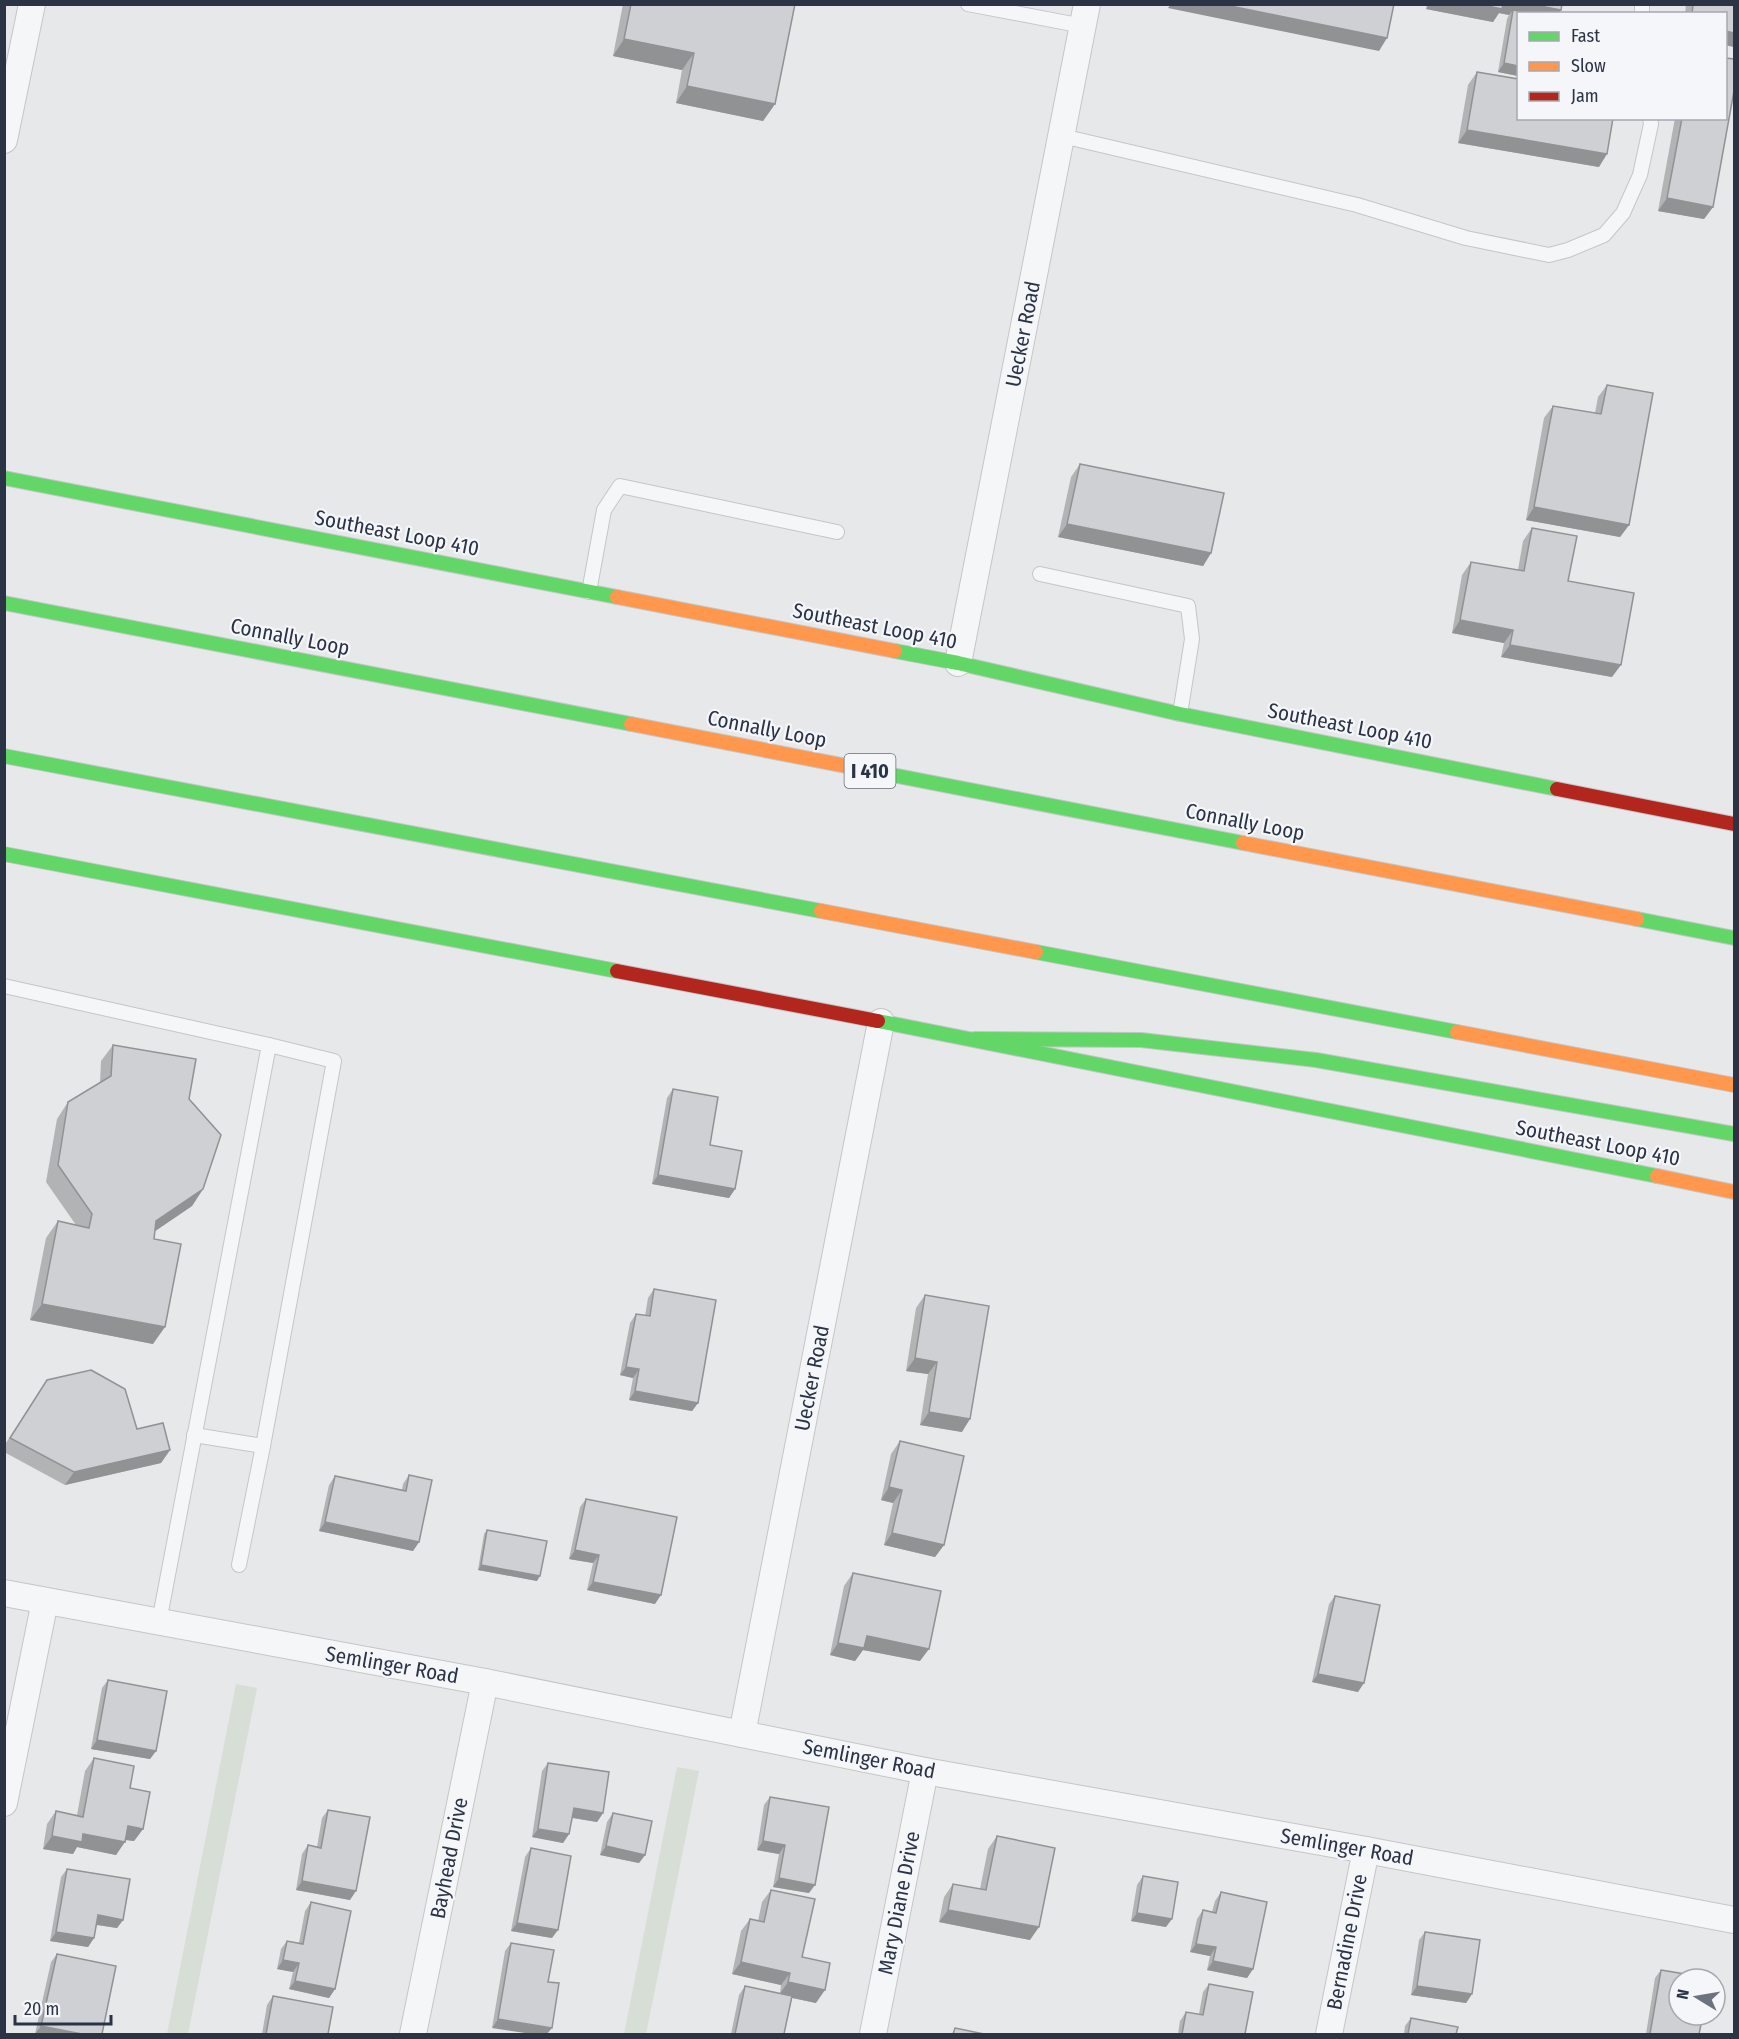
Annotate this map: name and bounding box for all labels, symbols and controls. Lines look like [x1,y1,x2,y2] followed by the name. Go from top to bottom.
[1517,12,1727,120] legend
[1571,25,1600,47] text: Fast
[1571,55,1606,77] text: Slow
[1571,85,1599,107] text: Jam
[1000,279,1046,389] street label: Uecker Road
[313,504,481,562] street label: Southeast Loop 410
[791,597,959,655] street label: Southeast Loop 410
[228,613,352,661] street label: Connally Loop
[1266,697,1434,755] street label: Southeast Loop 410
[705,705,829,753] street label: Connally Loop
[844,754,896,788] road number: I 410
[1183,798,1307,846] street label: Connally Loop
[1514,1114,1682,1172] street label: Southeast Loop 410
[789,1323,835,1433] street label: Uecker Road
[323,1641,461,1689] street label: Semlinger Road
[800,1733,938,1785] street label: Semlinger Road
[425,1795,473,1921] street label: Bayhead Drive
[1278,1823,1416,1871] street label: Semlinger Road
[872,1829,926,1977] street label: Mary Diane Drive
[1321,1872,1373,2012] street label: Bernadine Drive
[1667,1967,1727,2027] north arrow
[15,1988,111,2026] scale bar
[1673,1988,1693,2001] text: N
[24,1998,59,2020] text: 20 m

